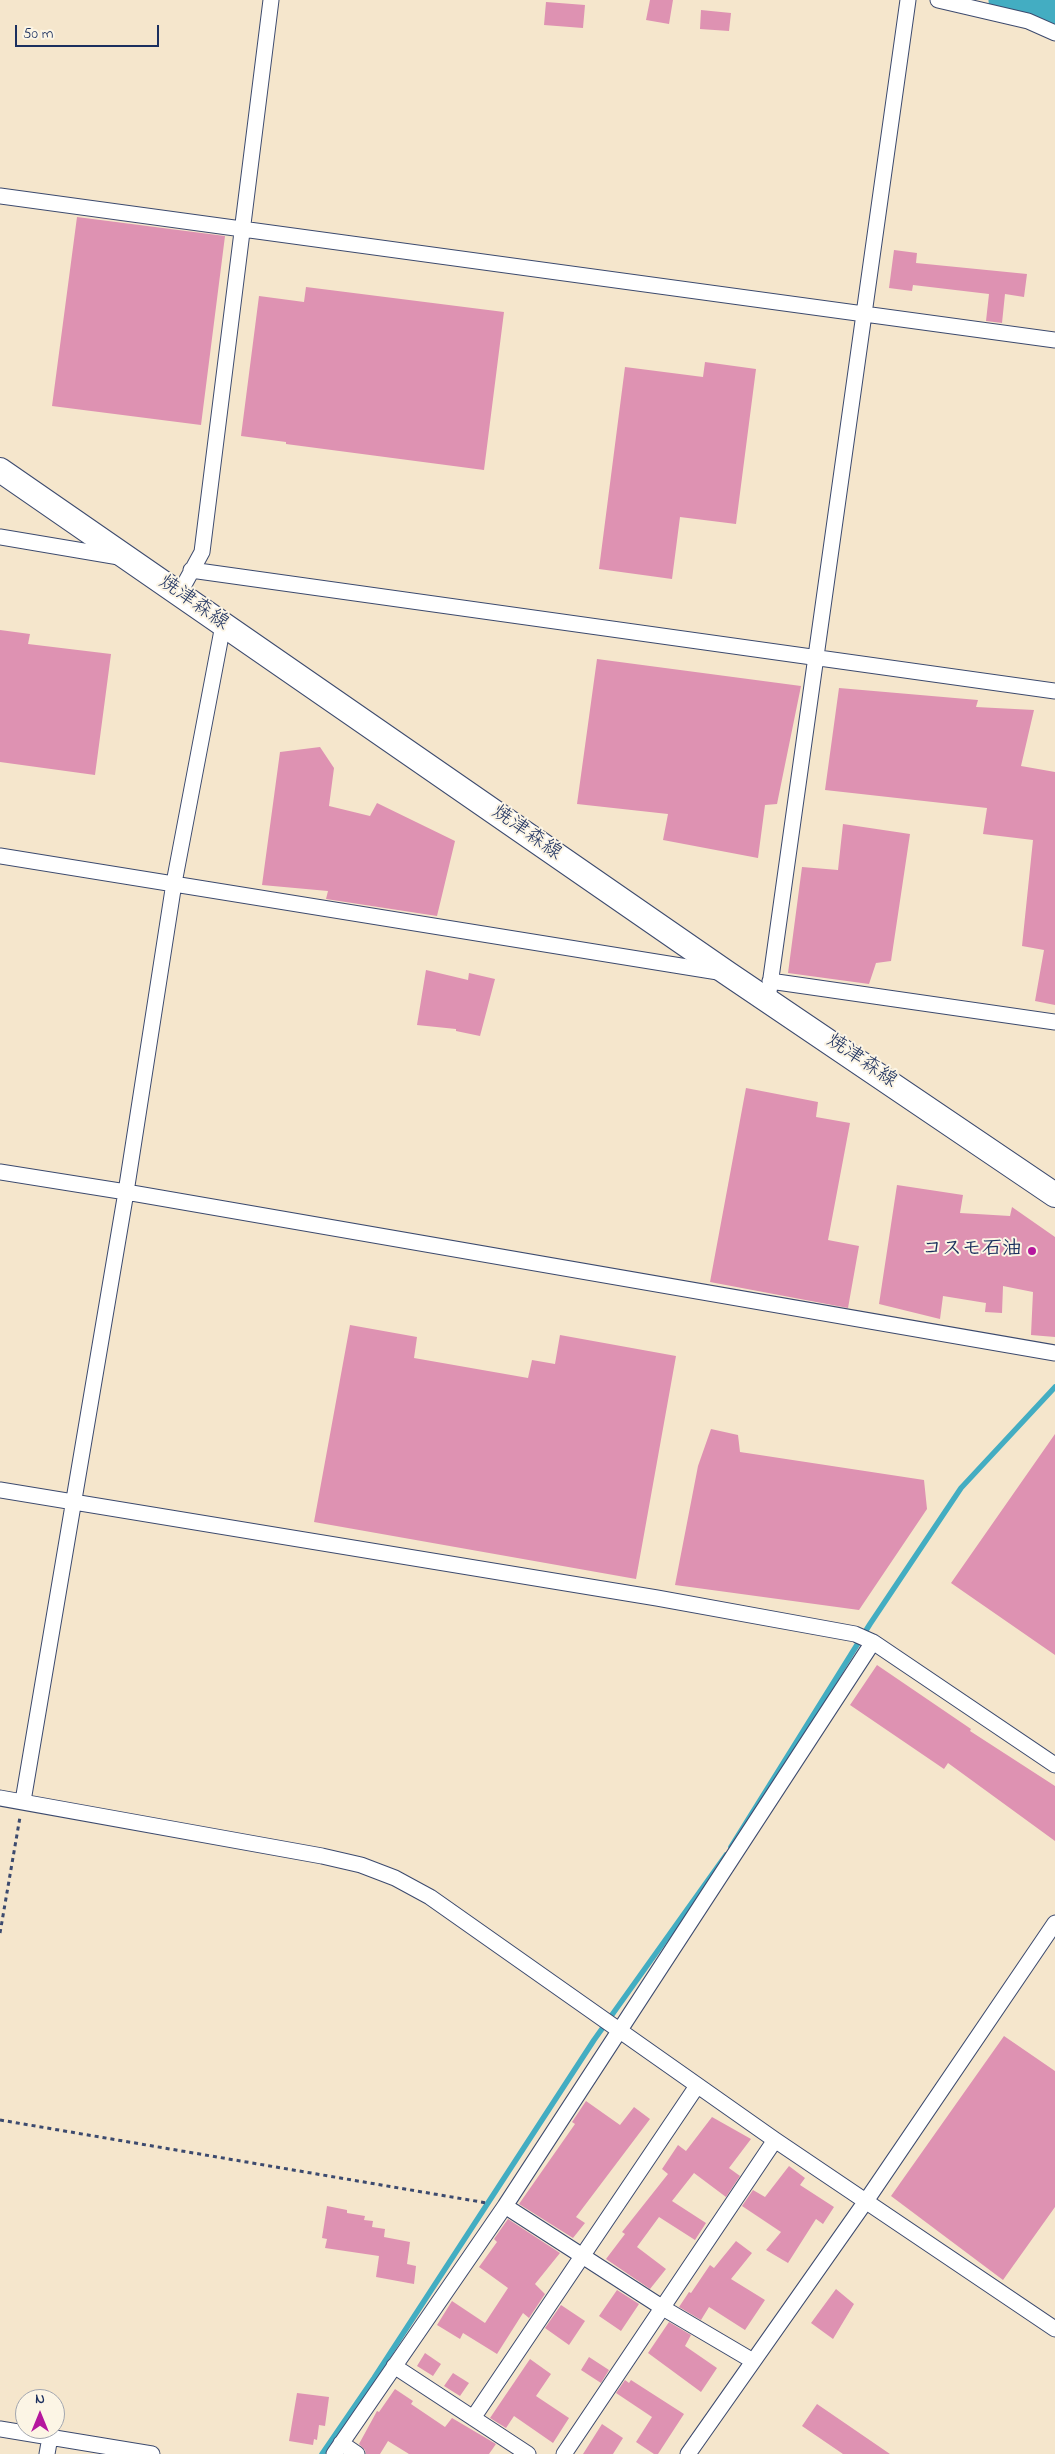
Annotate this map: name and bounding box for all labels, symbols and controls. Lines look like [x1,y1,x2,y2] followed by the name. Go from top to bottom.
[18,15,161,47] scale bar
[23,23,53,45] text: 50 m
[153,571,233,637] street label: 焼津森線
[486,801,566,867] street label: 焼津森線
[821,1030,901,1094] street label: 焼津森線
[922,1239,1022,1263] place label: コスモ石油
[1026,1245,1038,1257] marker: コスモ石油
[15,2389,65,2439] north arrow
[35,2389,45,2410] text: N

